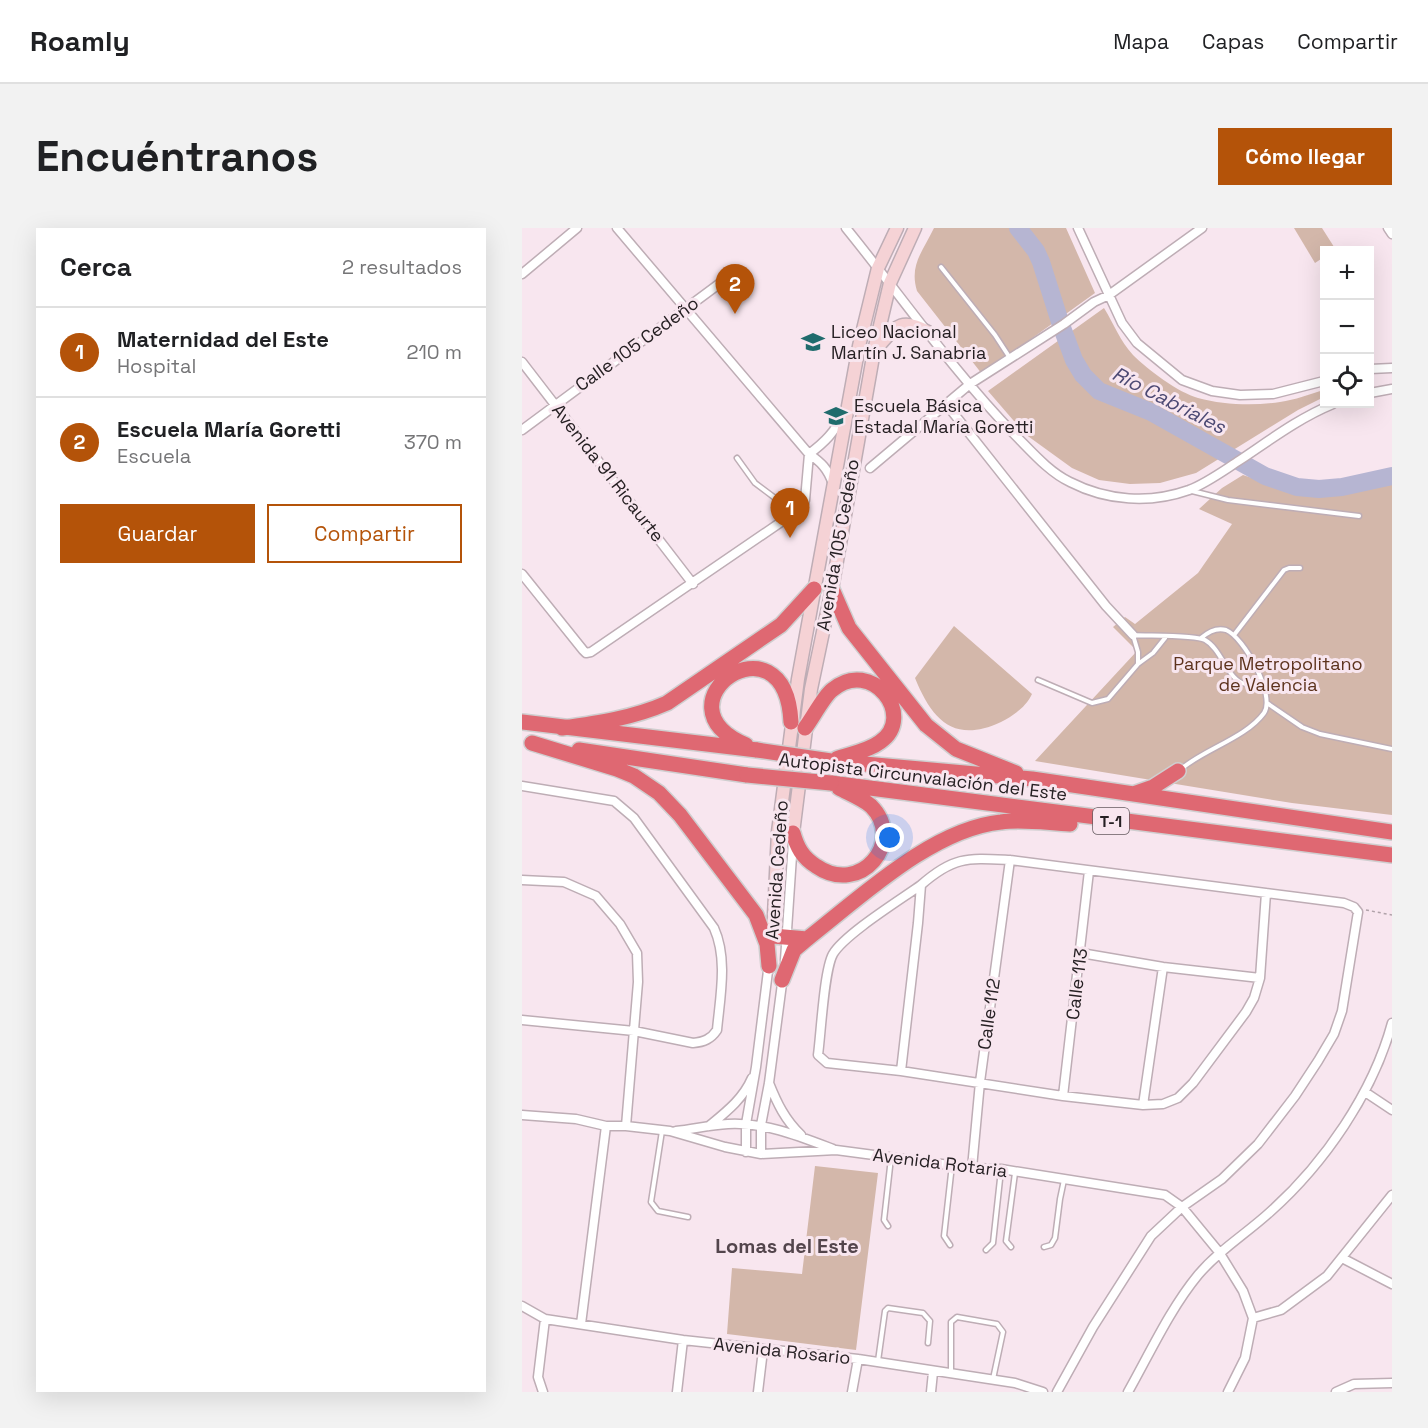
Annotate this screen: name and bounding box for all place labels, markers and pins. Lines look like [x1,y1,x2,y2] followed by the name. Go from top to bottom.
[716,264,754,314] pin: 2
[831,320,986,364] place label: Liceo Nacional Martín J. Sanabria
[800,329,826,355] school or university icon: Liceo Nacional Martín J. Sanabria
[854,394,1033,438] place label: Escuela Básica Estadal María Goretti
[823,403,849,429] school or university icon: Escuela Básica Estadal María Goretti
[770,488,810,538] pin: 1

